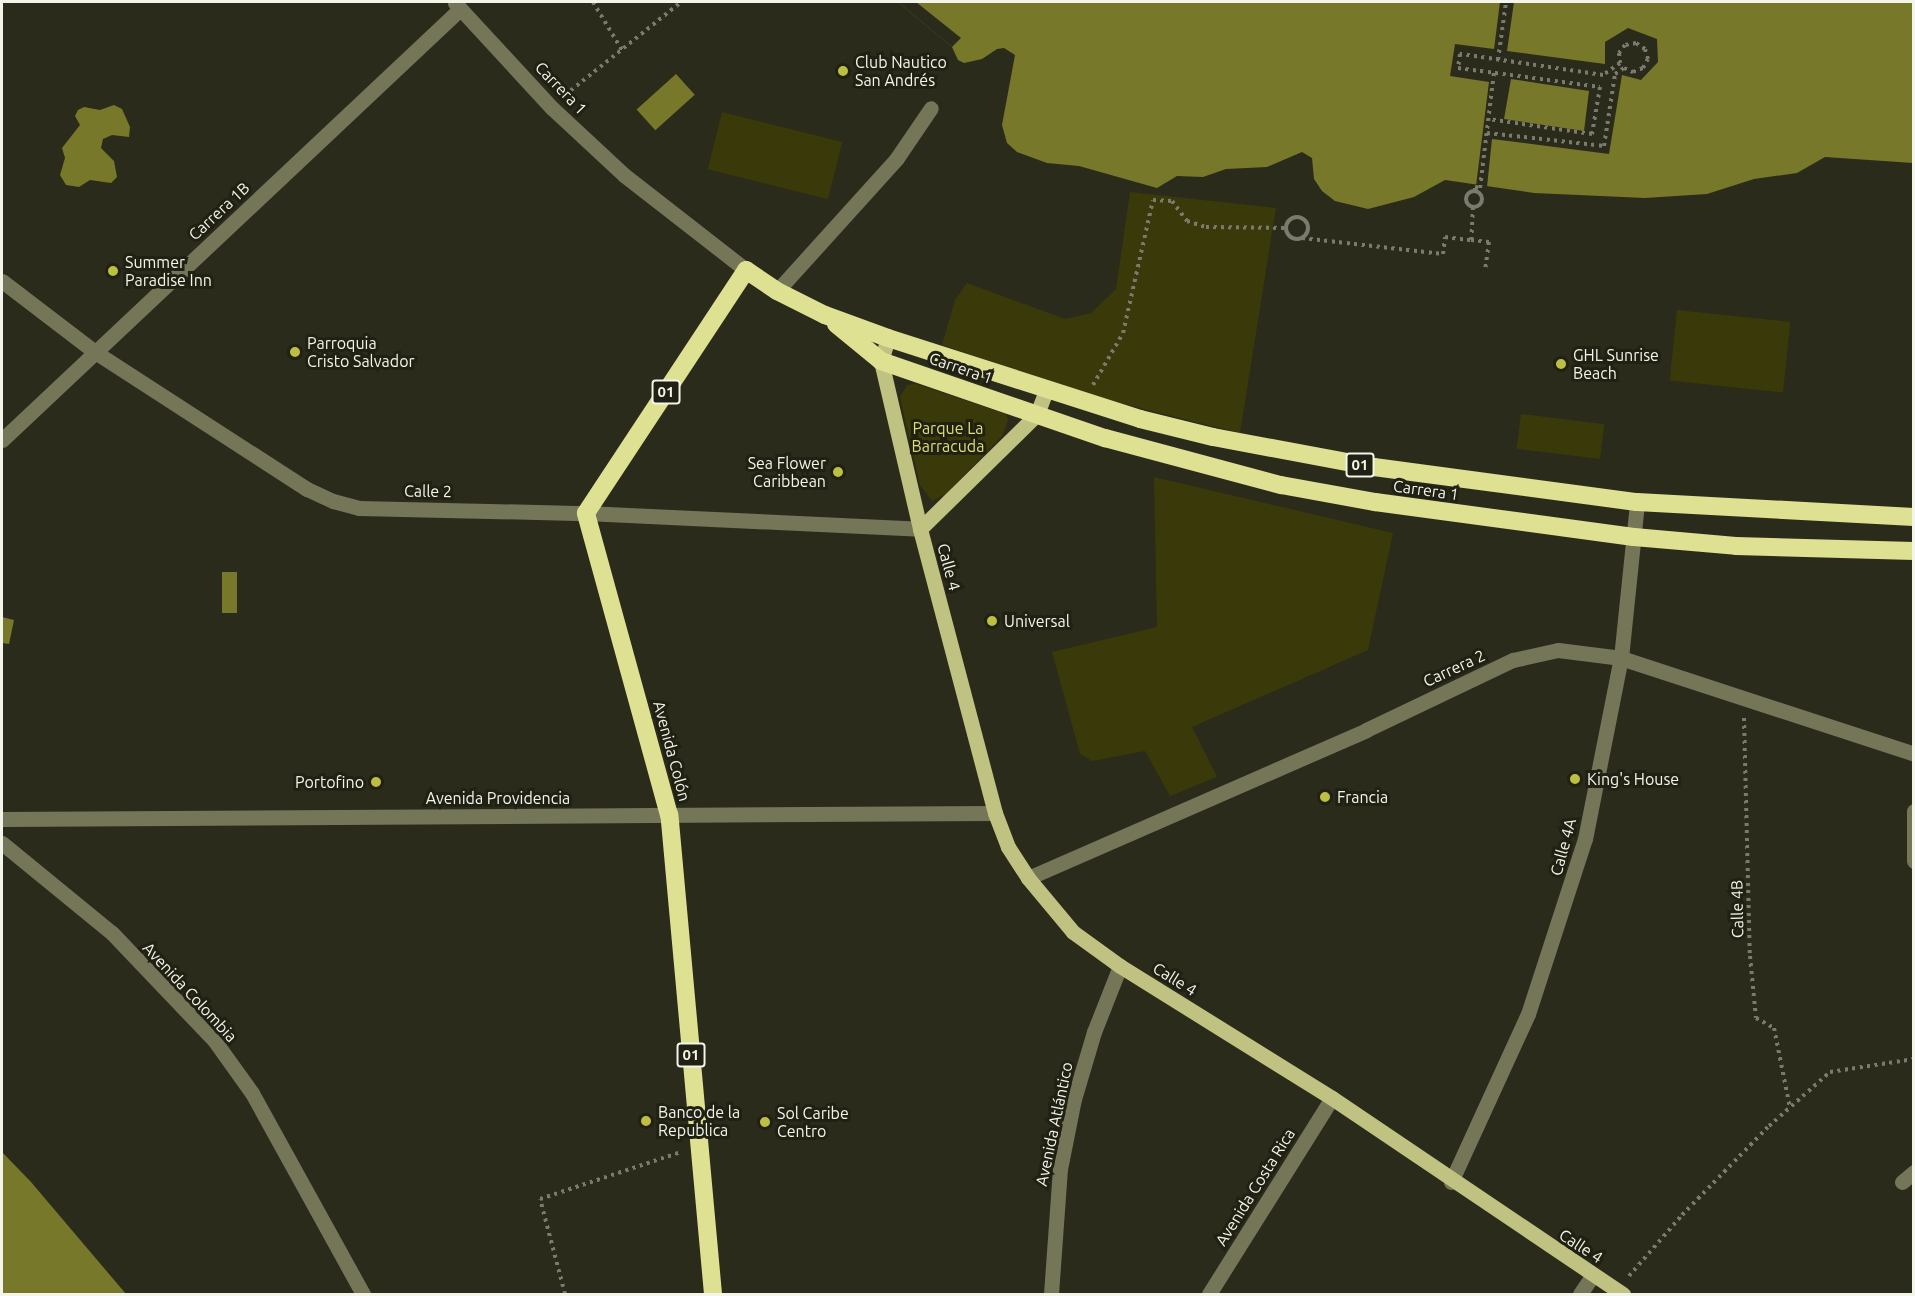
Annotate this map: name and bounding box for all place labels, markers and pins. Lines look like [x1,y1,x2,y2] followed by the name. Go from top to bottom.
[855,52,947,90] place label: Club Nautico San Andrés
[836,64,850,78] marker: Club Nautico San Andrés
[125,252,212,290] place label: Summer Paradise Inn
[106,264,120,278] marker: Summer Paradise Inn
[307,333,415,371] place label: Parroquia Cristo Salvador
[288,345,302,359] marker: Parroquia Cristo Salvador
[1573,345,1659,383] place label: GHL Sunrise Beach
[1554,357,1568,371] marker: GHL Sunrise Beach
[748,453,826,491] place label: Sea Flower Caribbean
[831,465,845,479] marker: Sea Flower Caribbean
[1004,611,1070,631] place label: Universal
[985,614,999,628] marker: Universal
[1587,769,1679,789] place label: King's House
[295,772,364,792] place label: Portofino
[1568,772,1582,786] marker: King's House
[369,775,383,789] marker: Portofino
[1337,787,1388,807] place label: Francia
[1318,790,1332,804] marker: Francia
[658,1102,740,1140] place label: Banco de la Republica
[777,1103,849,1141] place label: Sol Caribe Centro
[639,1114,653,1128] marker: Banco de la Republica
[758,1115,772,1129] marker: Sol Caribe Centro

